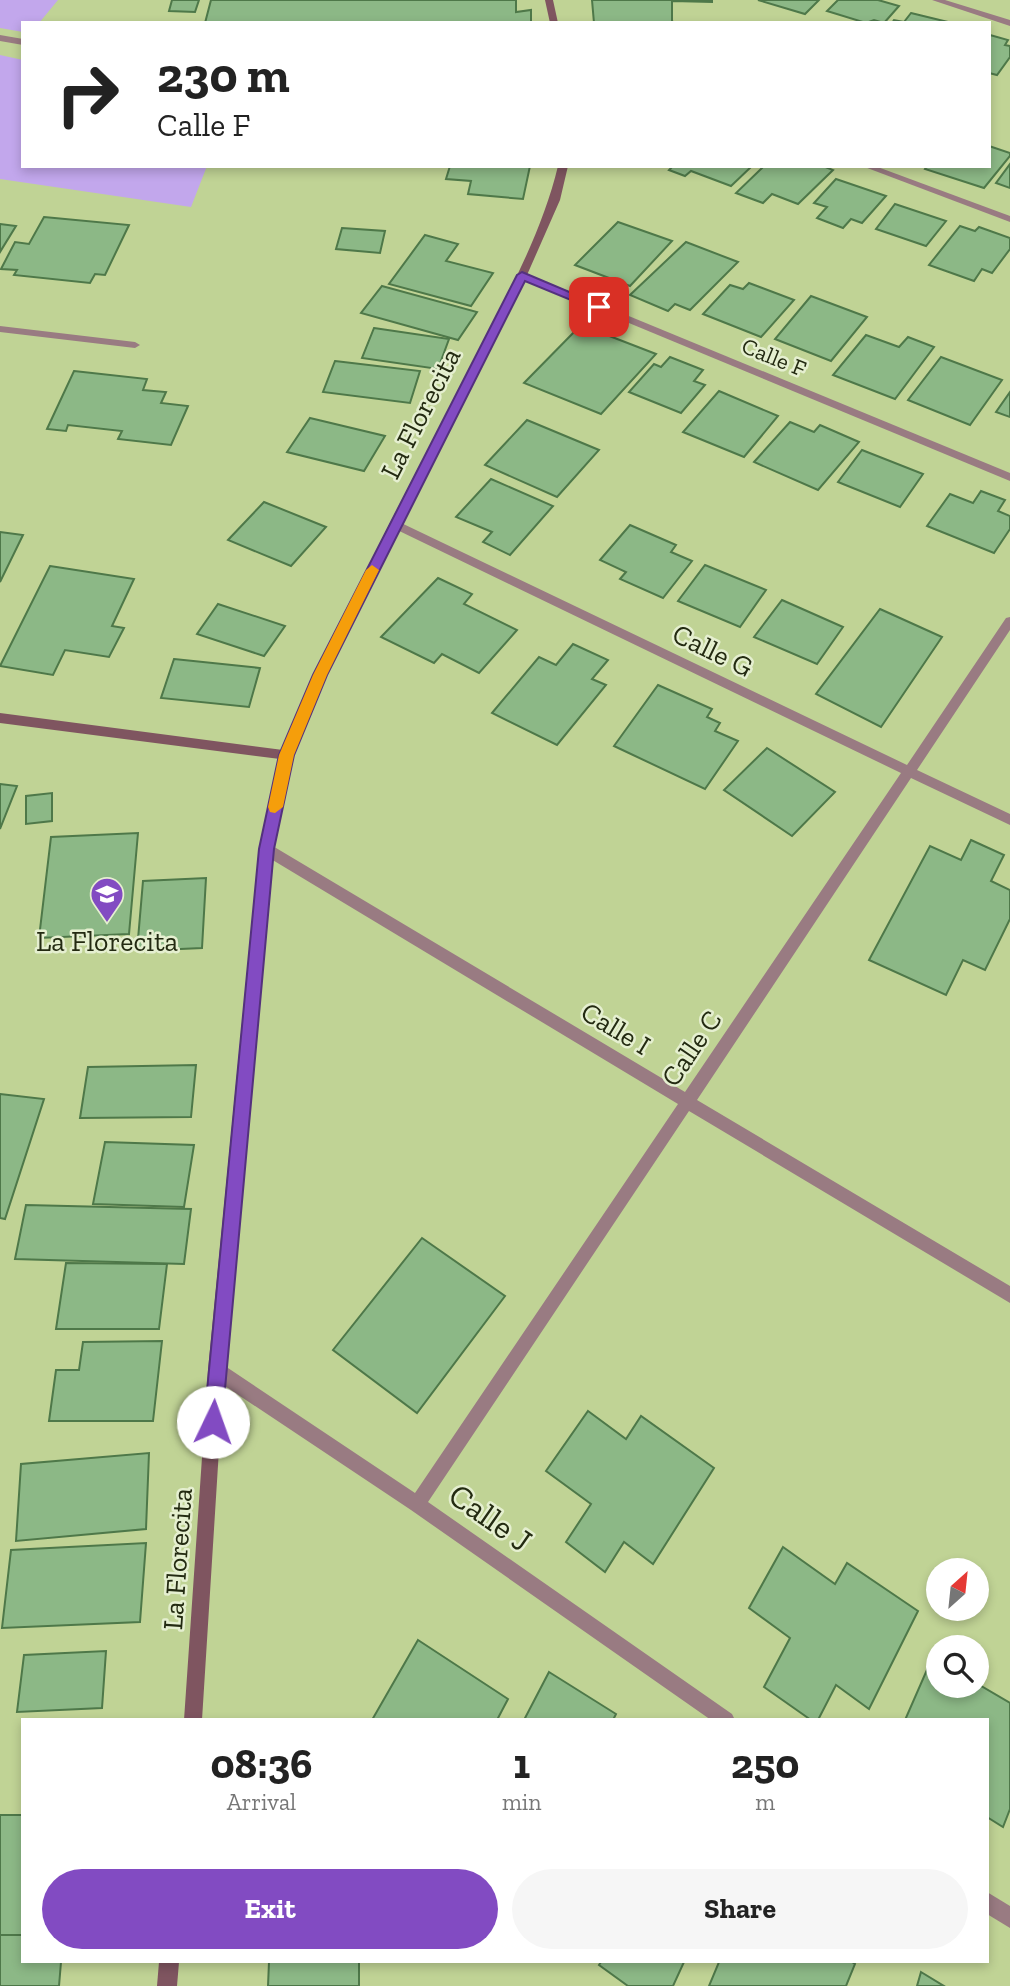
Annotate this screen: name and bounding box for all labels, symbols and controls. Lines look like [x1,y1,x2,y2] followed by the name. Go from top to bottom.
[157,46,290,105] text: 230 m
[42,49,133,140] icon: right
[157,106,250,144] text: Calle F
[569,277,629,337] pin
[580,288,618,326] icon: arrive
[738,331,810,383] street label: Calle F
[373,342,468,484] street label: La Florecita
[667,617,758,684] street label: Calle G
[88,875,126,924] school or university icon: La Florecita
[36,925,179,958] place label: La Florecita
[575,995,656,1062] street label: Calle I
[654,1004,729,1092] street label: Calle C
[176,1385,250,1459] position arrow
[442,1475,540,1560] street label: Calle J
[156,1486,199,1631] street label: La Florecita
[926,1558,989,1620] north arrow
[926,1558,989,1698] map controls
[926,1635,989,1698] button: search
[210,1738,313,1789] text: 08:36
[513,1738,530,1789] text: 1
[731,1738,800,1789] text: 250
[227,1788,296,1816] text: Arrival
[502,1788,541,1816] text: min
[755,1788,775,1816] text: m
[42,1869,498,1949] button: Exit
[512,1869,968,1949] button: Share

